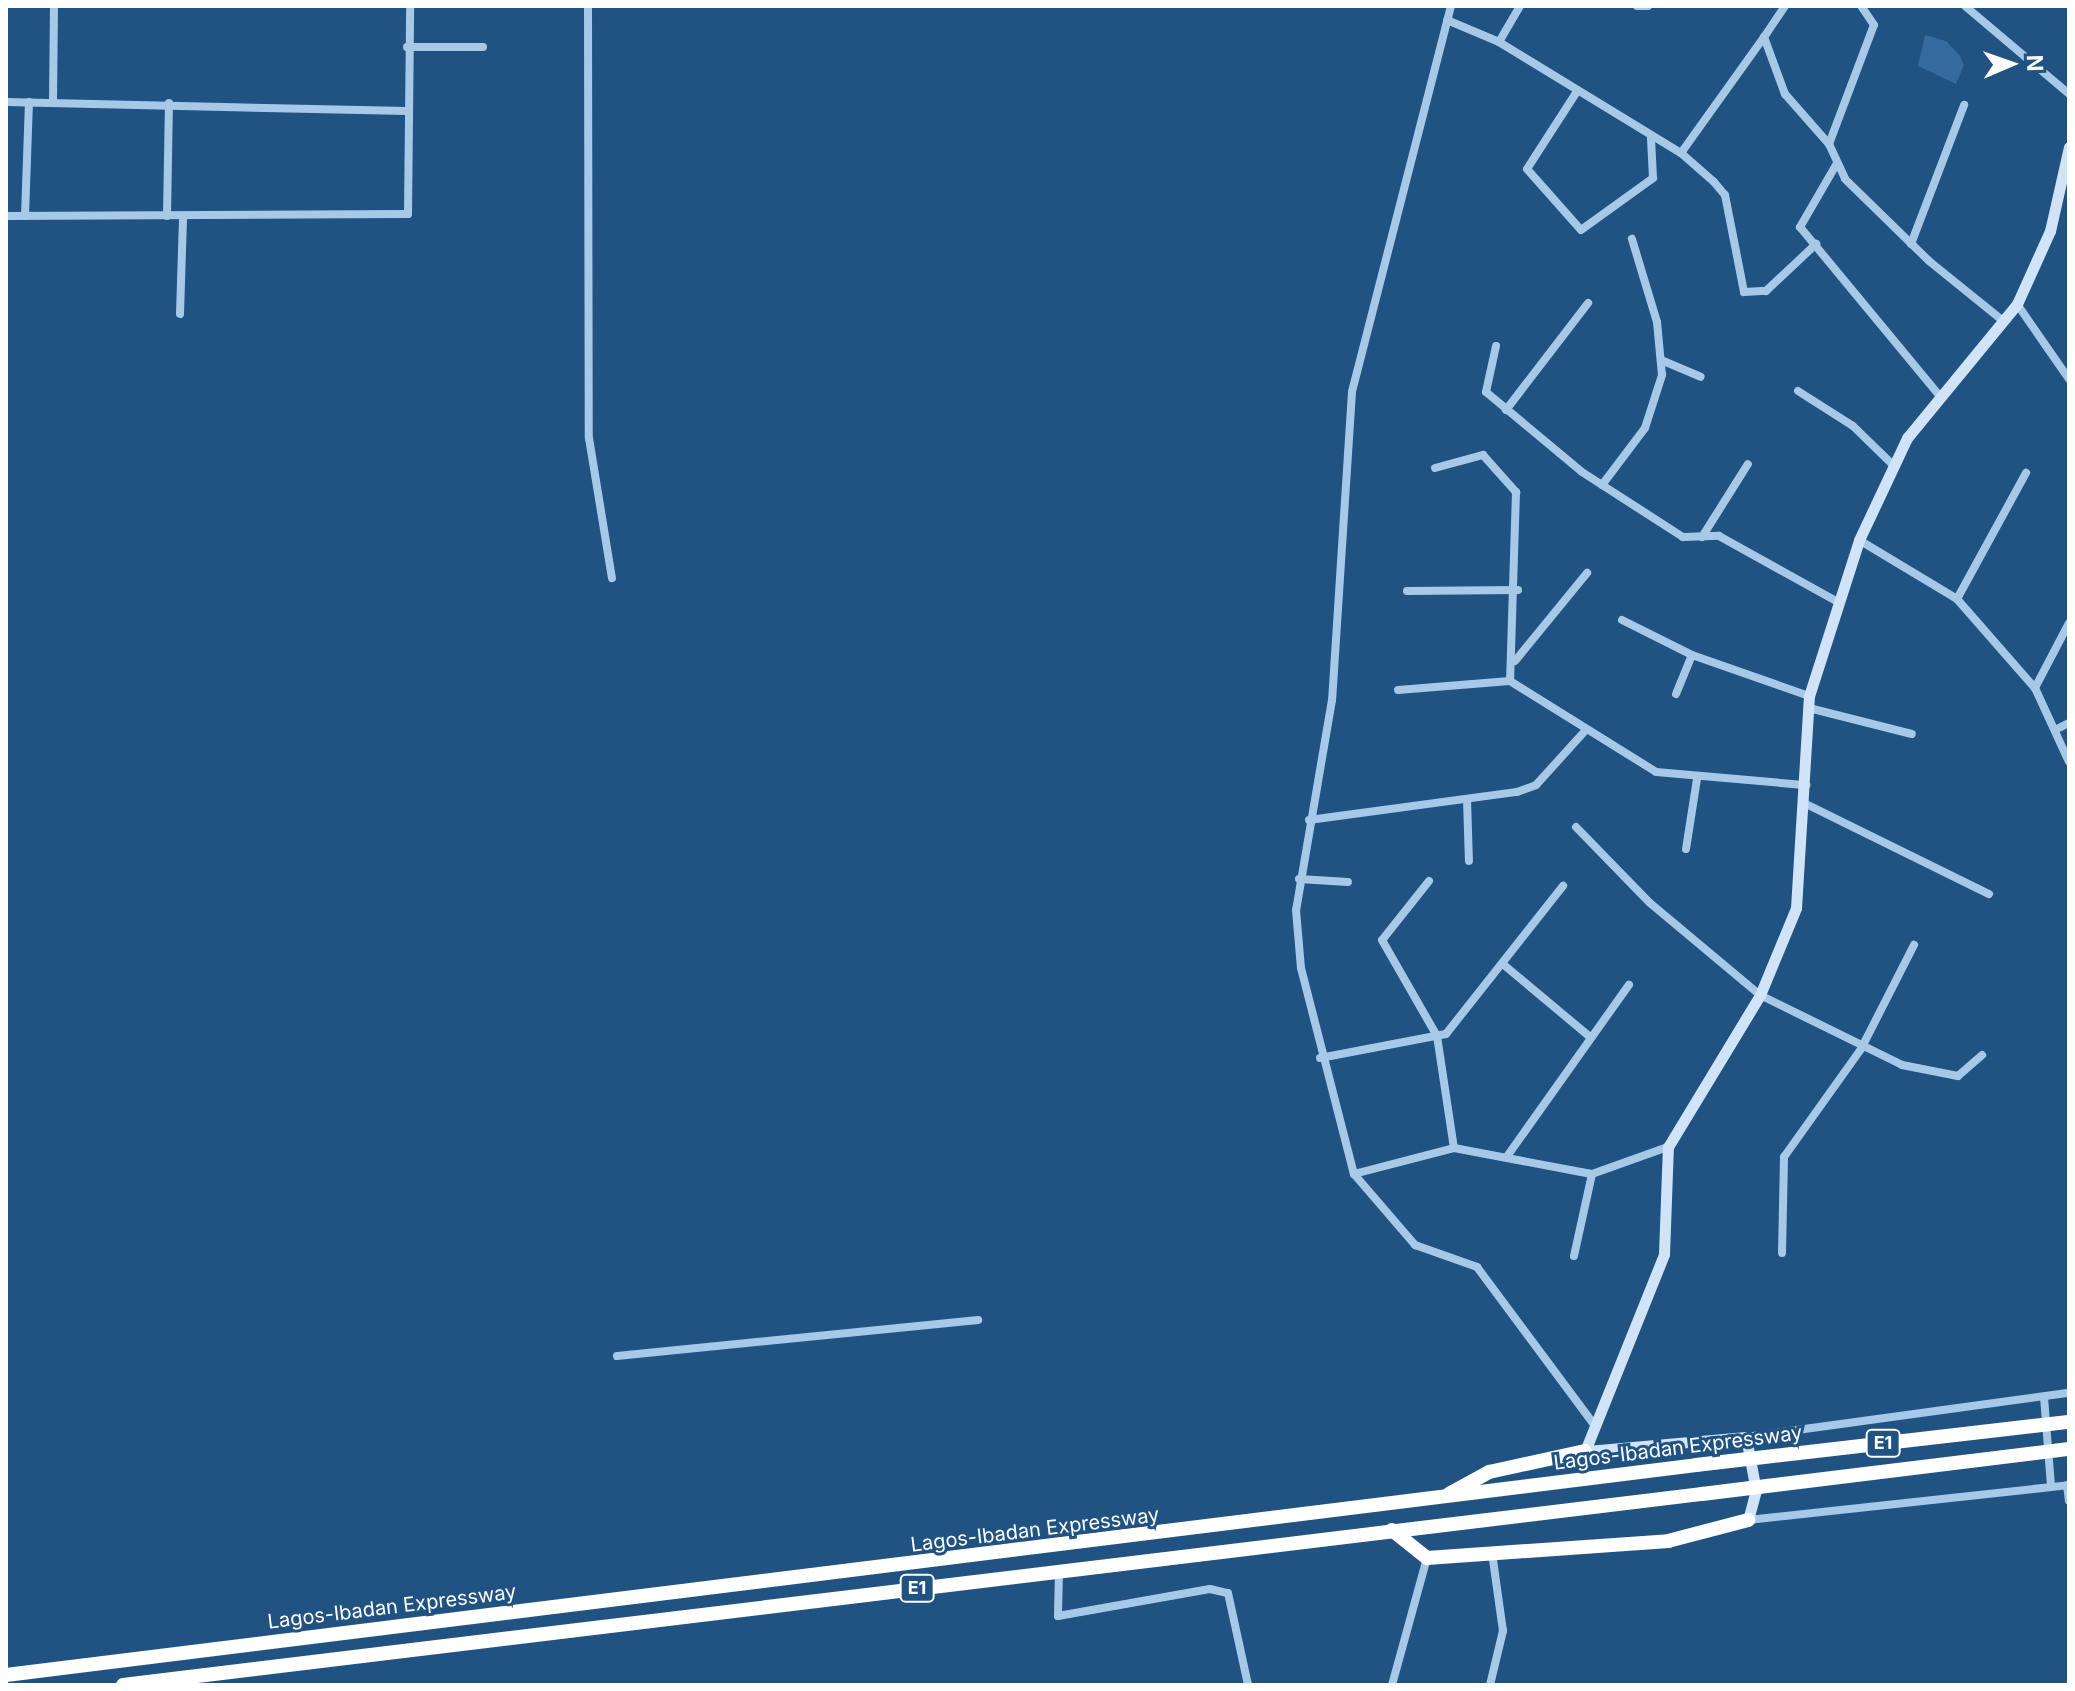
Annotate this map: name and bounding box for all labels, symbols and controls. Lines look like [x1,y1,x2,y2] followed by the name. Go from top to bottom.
[1971,24,2051,104] north arrow
[2022,54,2048,72] text: N
[1552,1421,1804,1475] street label: Lagos-Ibadan Expressway
[1865,1429,1901,1457] road number: E1
[909,1503,1161,1557] street label: Lagos-Ibadan Expressway
[899,1574,935,1602] road number: E1
[266,1580,518,1634] street label: Lagos-Ibadan Expressway

